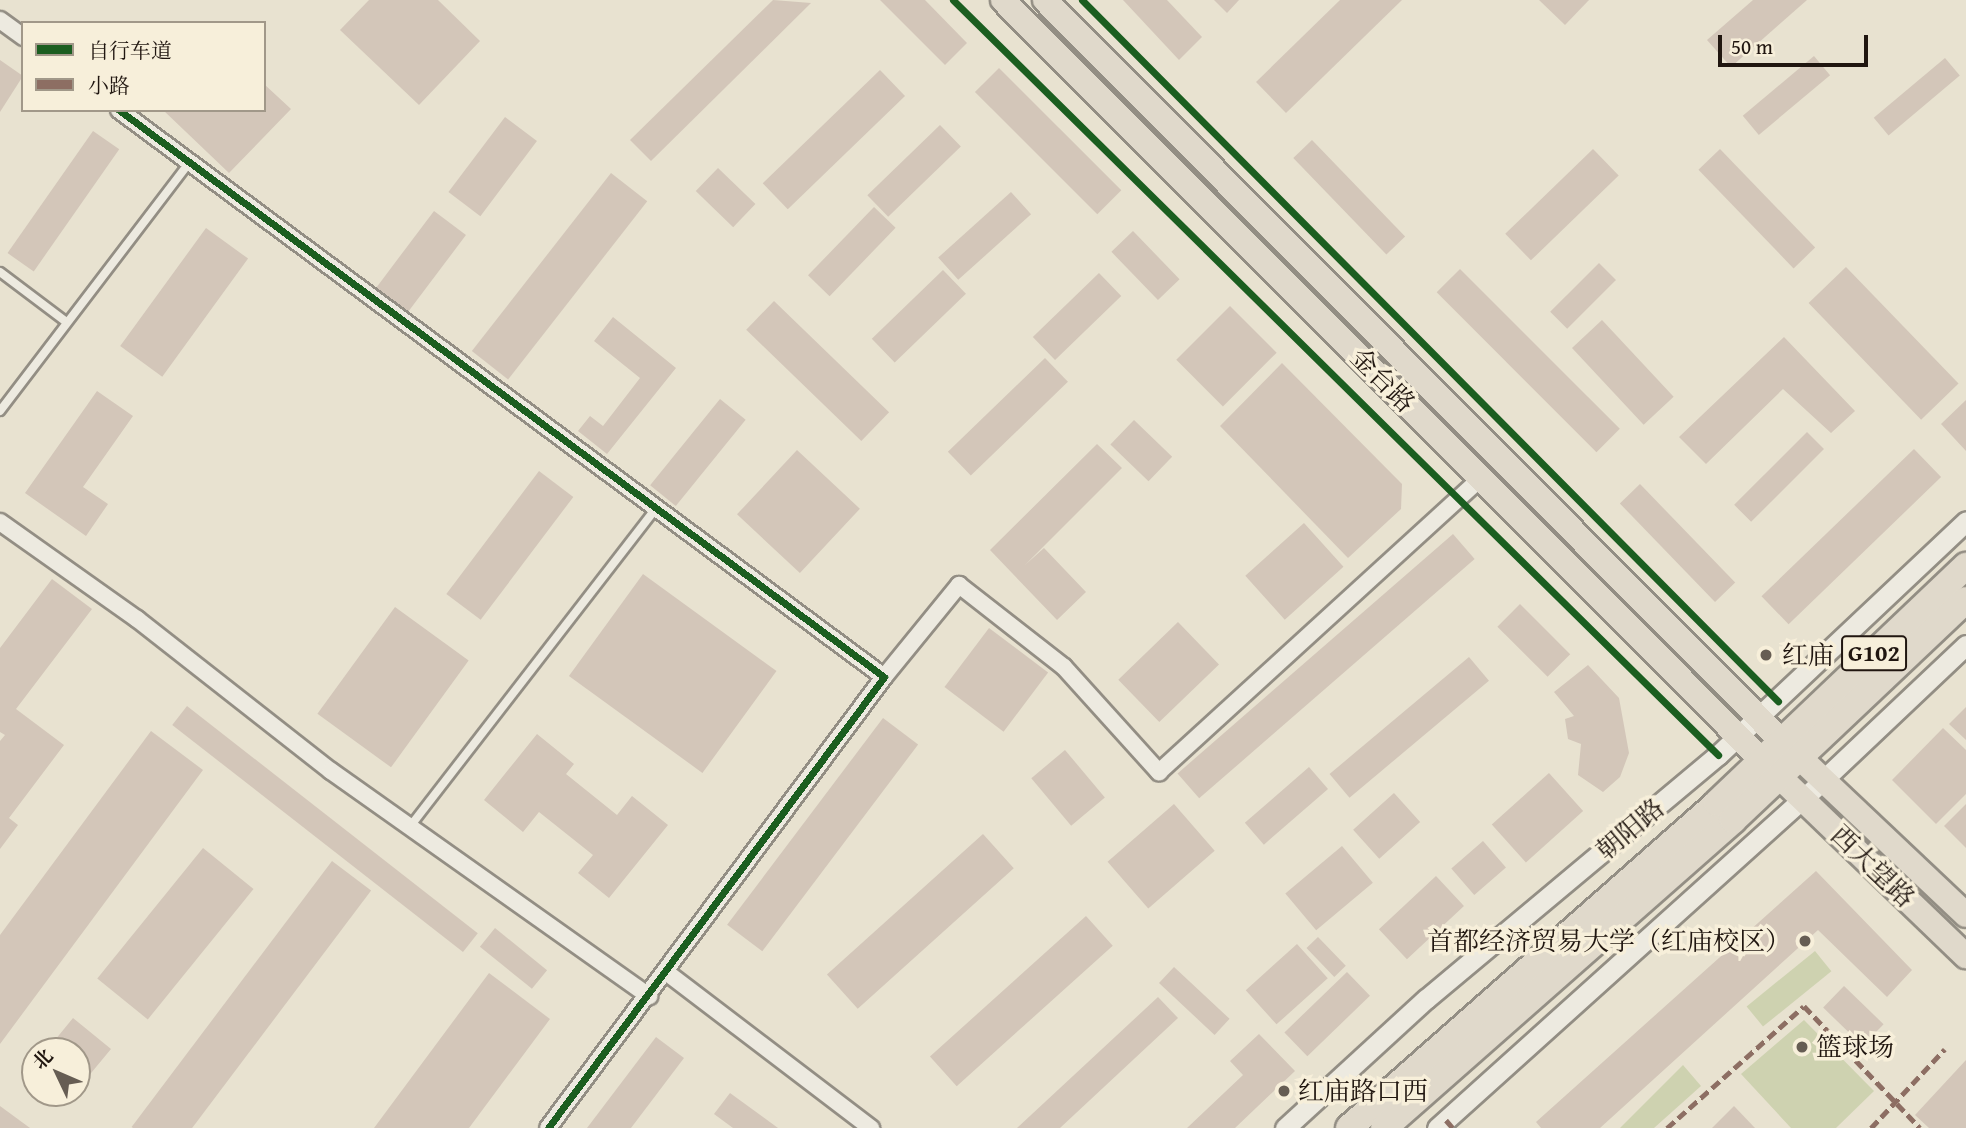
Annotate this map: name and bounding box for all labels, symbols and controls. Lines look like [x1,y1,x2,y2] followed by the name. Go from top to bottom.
[21,21,266,112] legend
[1721,21,1871,65] scale bar
[1731,31,1773,62] text: 50 m
[88,35,172,66] text: 自行车道
[88,70,130,101] text: 小路
[1344,341,1422,419] street label: 金台路
[1841,632,1907,674] road number: G102
[1782,639,1834,671] place label: 红庙
[1756,645,1776,665] marker: 红庙
[1590,792,1670,866] street label: 朝阳路
[1825,819,1921,913] street label: 西大望路
[1427,925,1791,957] place label: 首都经济贸易大学（红庙校区）
[1797,933,1813,949] marker: 首都经济贸易大学（红庙校区）
[1816,1031,1894,1063] place label: 篮球场
[21,1037,91,1107] north arrow
[1794,1039,1810,1055] marker: 篮球场
[26,1042,59,1075] text: 北
[1298,1075,1428,1107] place label: 红庙路口西
[1276,1083,1292,1099] marker: 红庙路口西

